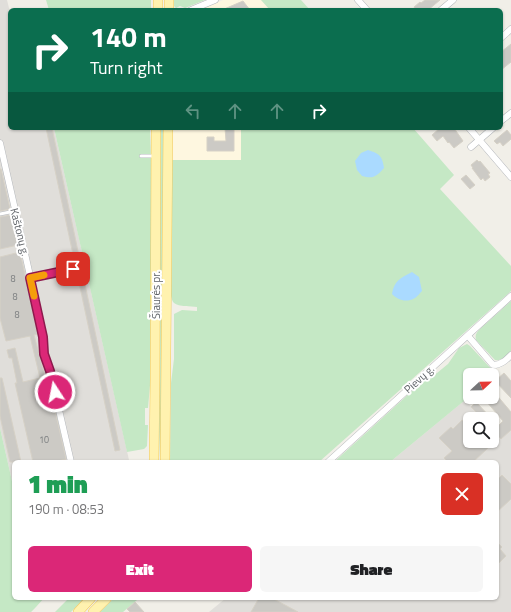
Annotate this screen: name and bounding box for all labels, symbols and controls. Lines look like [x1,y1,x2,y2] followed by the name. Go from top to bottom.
[90,15,167,58] text: 140 m
[24,24,76,76] icon: right
[90,54,163,81] text: Turn right
[182,100,204,122] icon: left
[224,100,246,122] icon: ahead
[266,100,288,122] icon: ahead
[308,100,330,122] icon: right
[6,206,34,258] street label: Kaštonų g.
[56,252,90,286] pin
[62,258,84,280] icon: arrive
[148,271,164,319] street label: Šiaurės pr.
[10,272,16,285] house number: 8
[12,290,18,303] house number: 8
[14,308,20,321] house number: 8
[400,361,438,397] street label: Pievų g.
[463,368,499,404] north arrow
[463,368,499,448] map controls
[34,371,76,413] position arrow
[463,412,499,448] button: search
[39,433,49,446] house number: 10
[28,466,88,502] text: 1 min
[441,473,483,515] button: close
[28,499,104,519] text: 190 m · 08:53
[28,546,252,592] button: Exit
[260,546,483,592] button: Share

